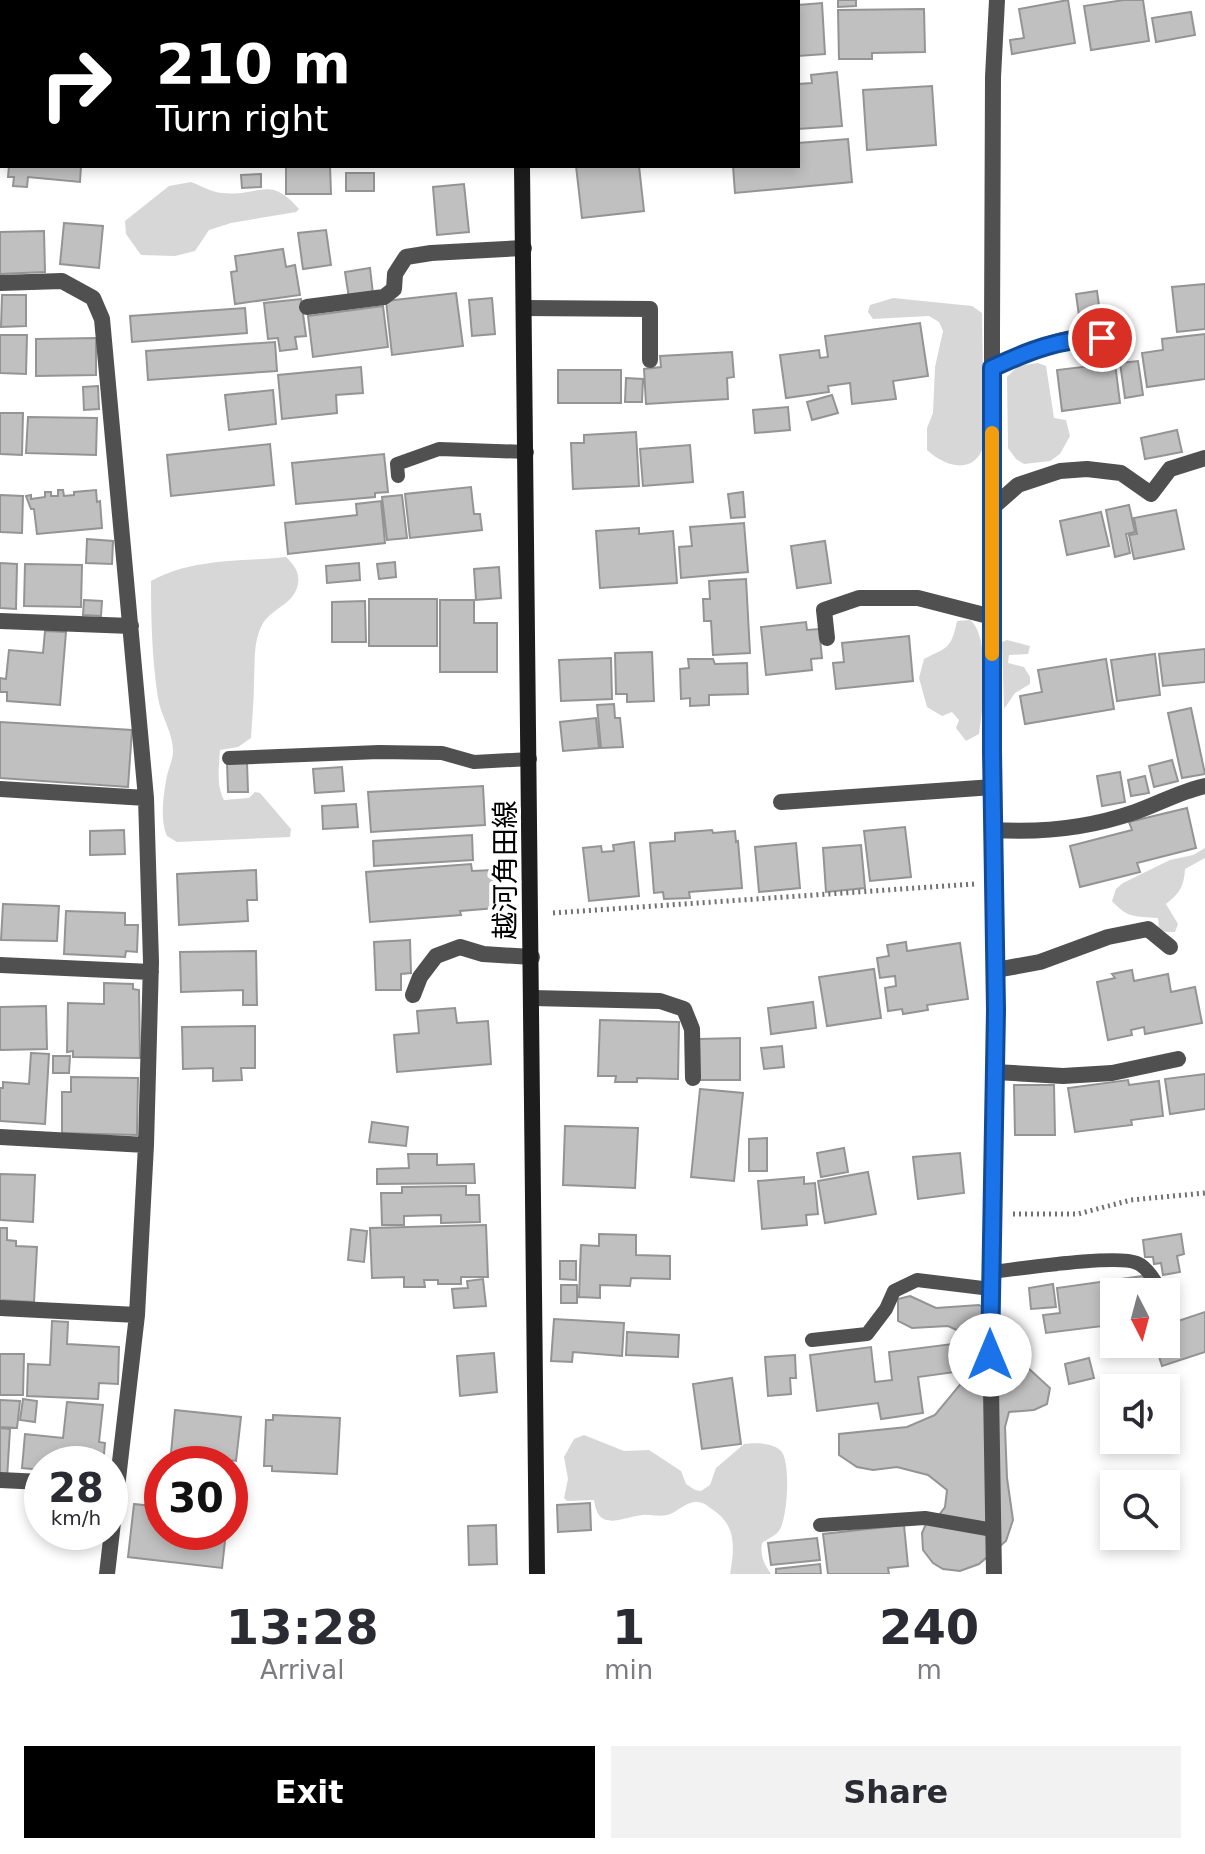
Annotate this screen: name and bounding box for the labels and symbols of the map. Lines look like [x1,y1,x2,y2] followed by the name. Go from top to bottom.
[1068,304,1136,372] pin
[489,800,522,940] street label: 越河角田線
[1100,1278,1180,1358] north arrow
[948,1313,1032,1397] position arrow
[144,1446,248,1550] speed limit sign: 30

